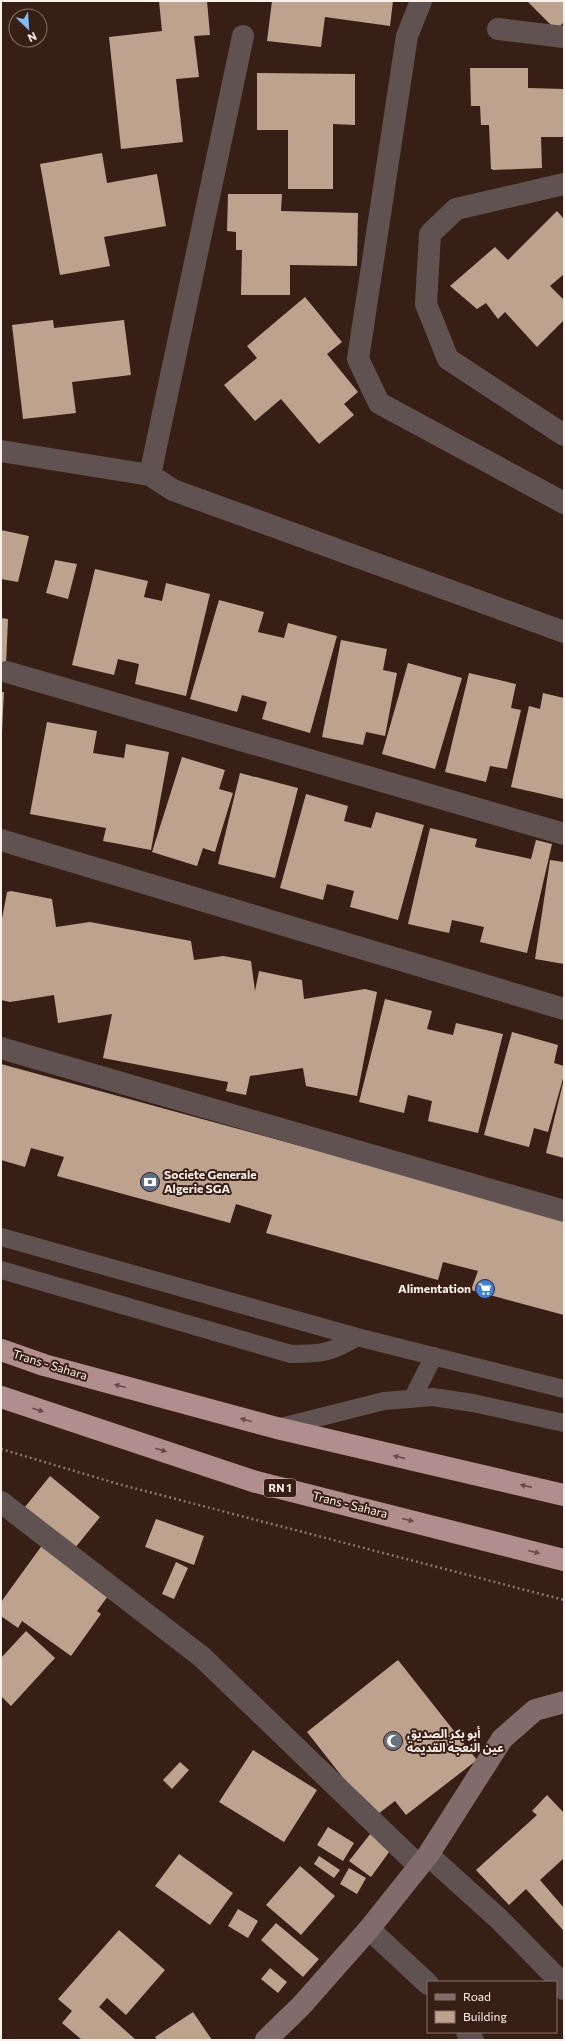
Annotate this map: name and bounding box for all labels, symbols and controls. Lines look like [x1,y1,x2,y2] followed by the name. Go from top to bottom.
[8,8,48,48] north arrow
[26,30,39,45] text: N
[164,1167,257,1195] place label: Societe Generale Algerie SGA
[139,1171,161,1193] bank icon: Societe Generale Algerie SGA
[474,1278,496,1300] supermarket icon: Alimentation
[398,1281,471,1295] place label: Alimentation
[11,1346,89,1382] street label: Trans - Sahara
[114,1382,127,1388] one-way arrow
[32,1407,44,1413] one-way arrow
[239,1417,251,1423] one-way arrow
[156,1448,168,1454] one-way arrow
[393,1453,406,1459] one-way arrow
[264,1479,296,1497] road number: RN 1
[520,1482,532,1488] one-way arrow
[311,1488,389,1520] street label: Trans - Sahara
[402,1517,414,1523] one-way arrow
[528,1549,540,1555] one-way arrow
[407,1726,504,1755] place label: أبو بكر الصديق عين النعجة القديمة
[382,1730,404,1752] mosque icon: أبو بكر الصديق عين النعجة القديمة
[427,1981,557,2033] legend
[463,1989,491,2003] text: Road
[463,2009,507,2023] text: Building

